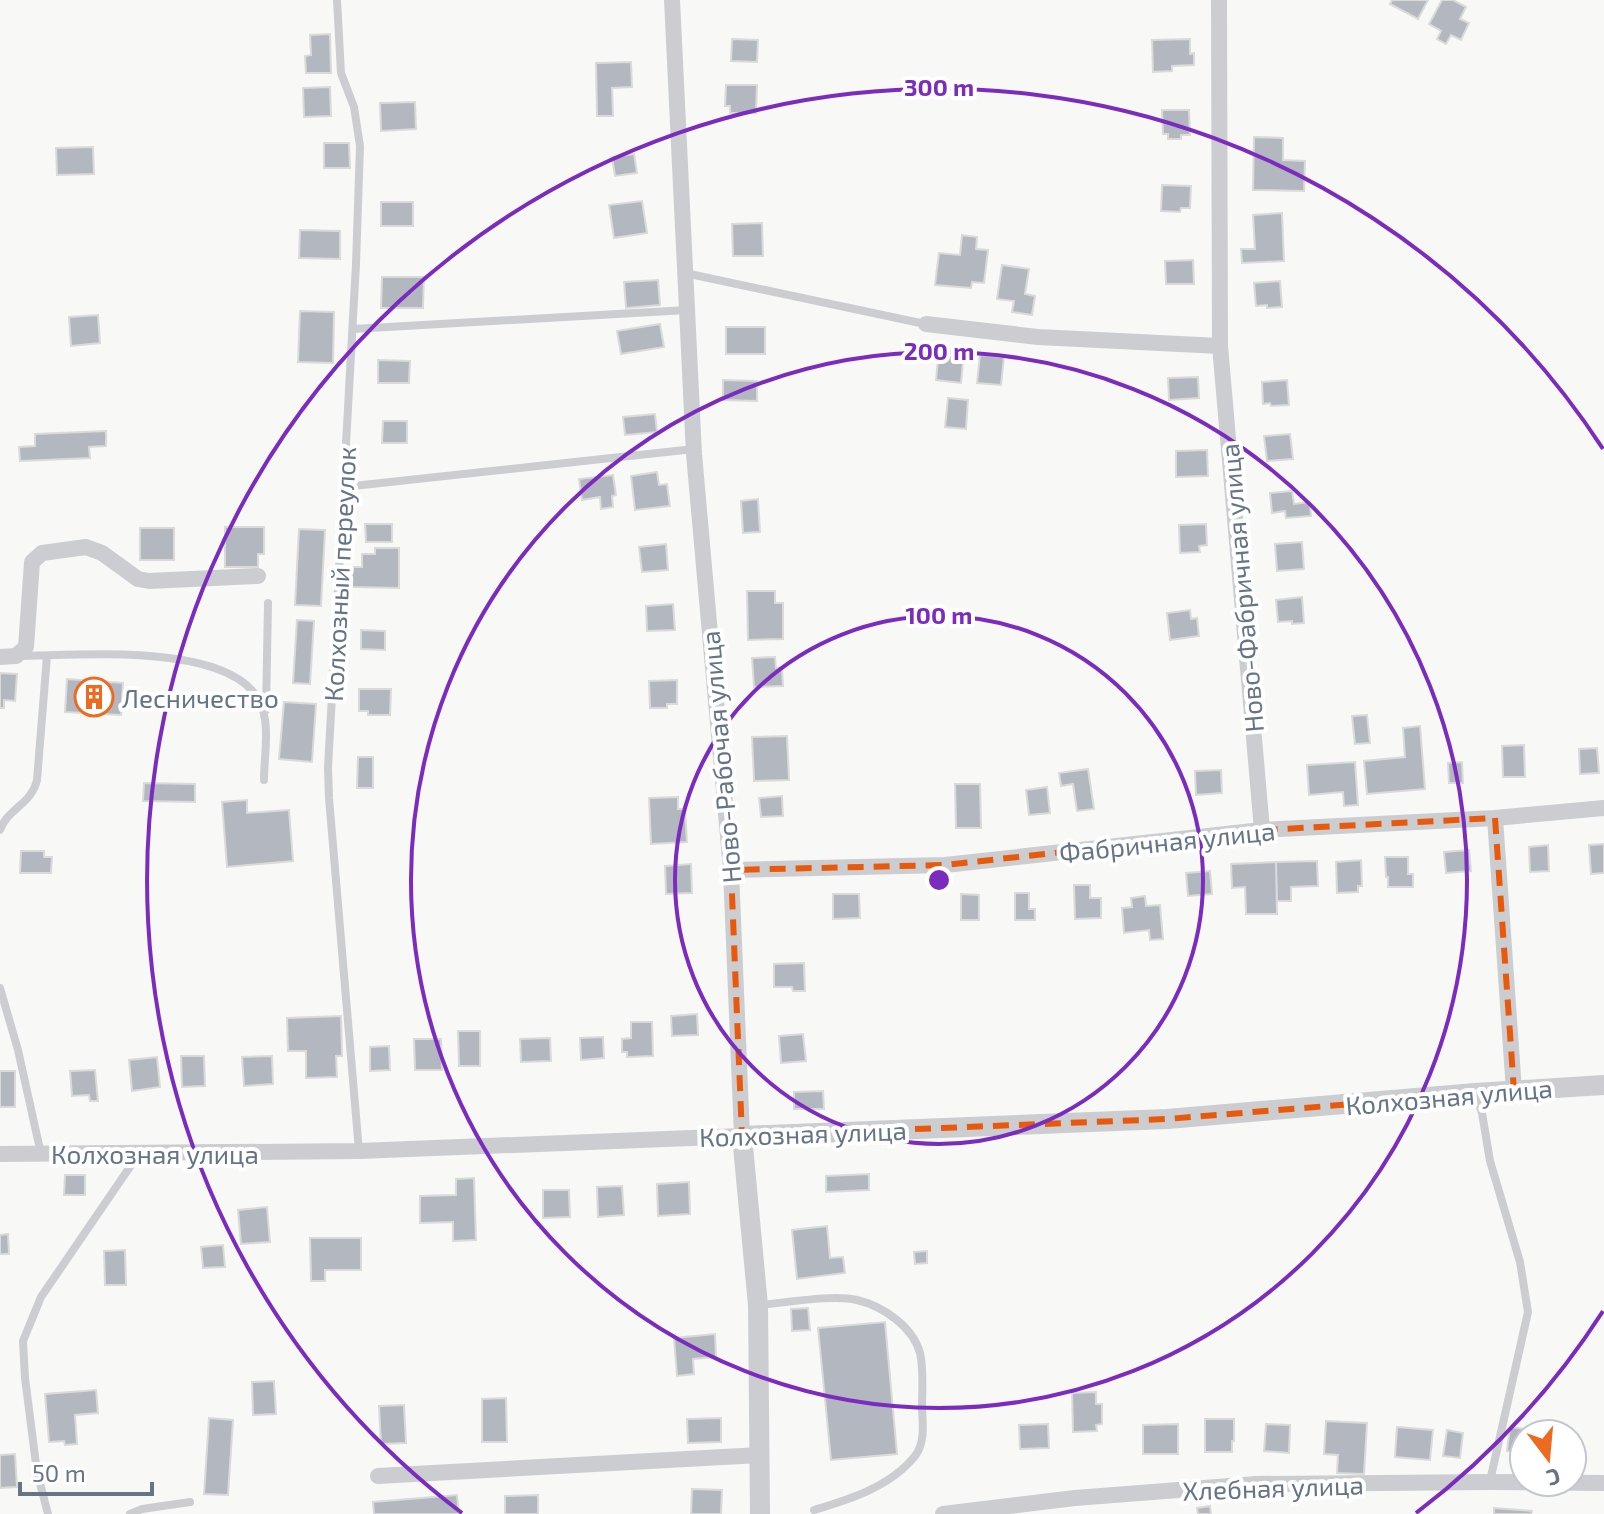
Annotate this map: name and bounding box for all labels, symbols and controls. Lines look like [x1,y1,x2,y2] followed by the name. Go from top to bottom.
[904,72,974,101] text: 300 m
[904,336,974,365] text: 200 m
[1213,442,1270,734] street label: Ново-Фабричная улица
[317,446,362,702] street label: Колхозный переулок
[906,600,972,629] text: 100 m
[694,629,747,885] street label: Ново-Рабочая улица
[73,676,115,718] building icon: Лесничество
[122,682,279,713] place label: Лесничество
[1058,814,1277,869] street label: Фабричная улица
[925,866,953,894] centre of rings
[1344,1072,1554,1121] street label: Колхозная улица
[699,1114,907,1153] street label: Колхозная улица
[51,1138,259,1170] street label: Колхозная улица
[1508,1418,1588,1498] north arrow
[20,1446,152,1496] scale bar
[32,1458,86,1487] text: 50 m
[1544,1464,1564,1492] text: С
[1182,1468,1364,1507] street label: Хлебная улица

